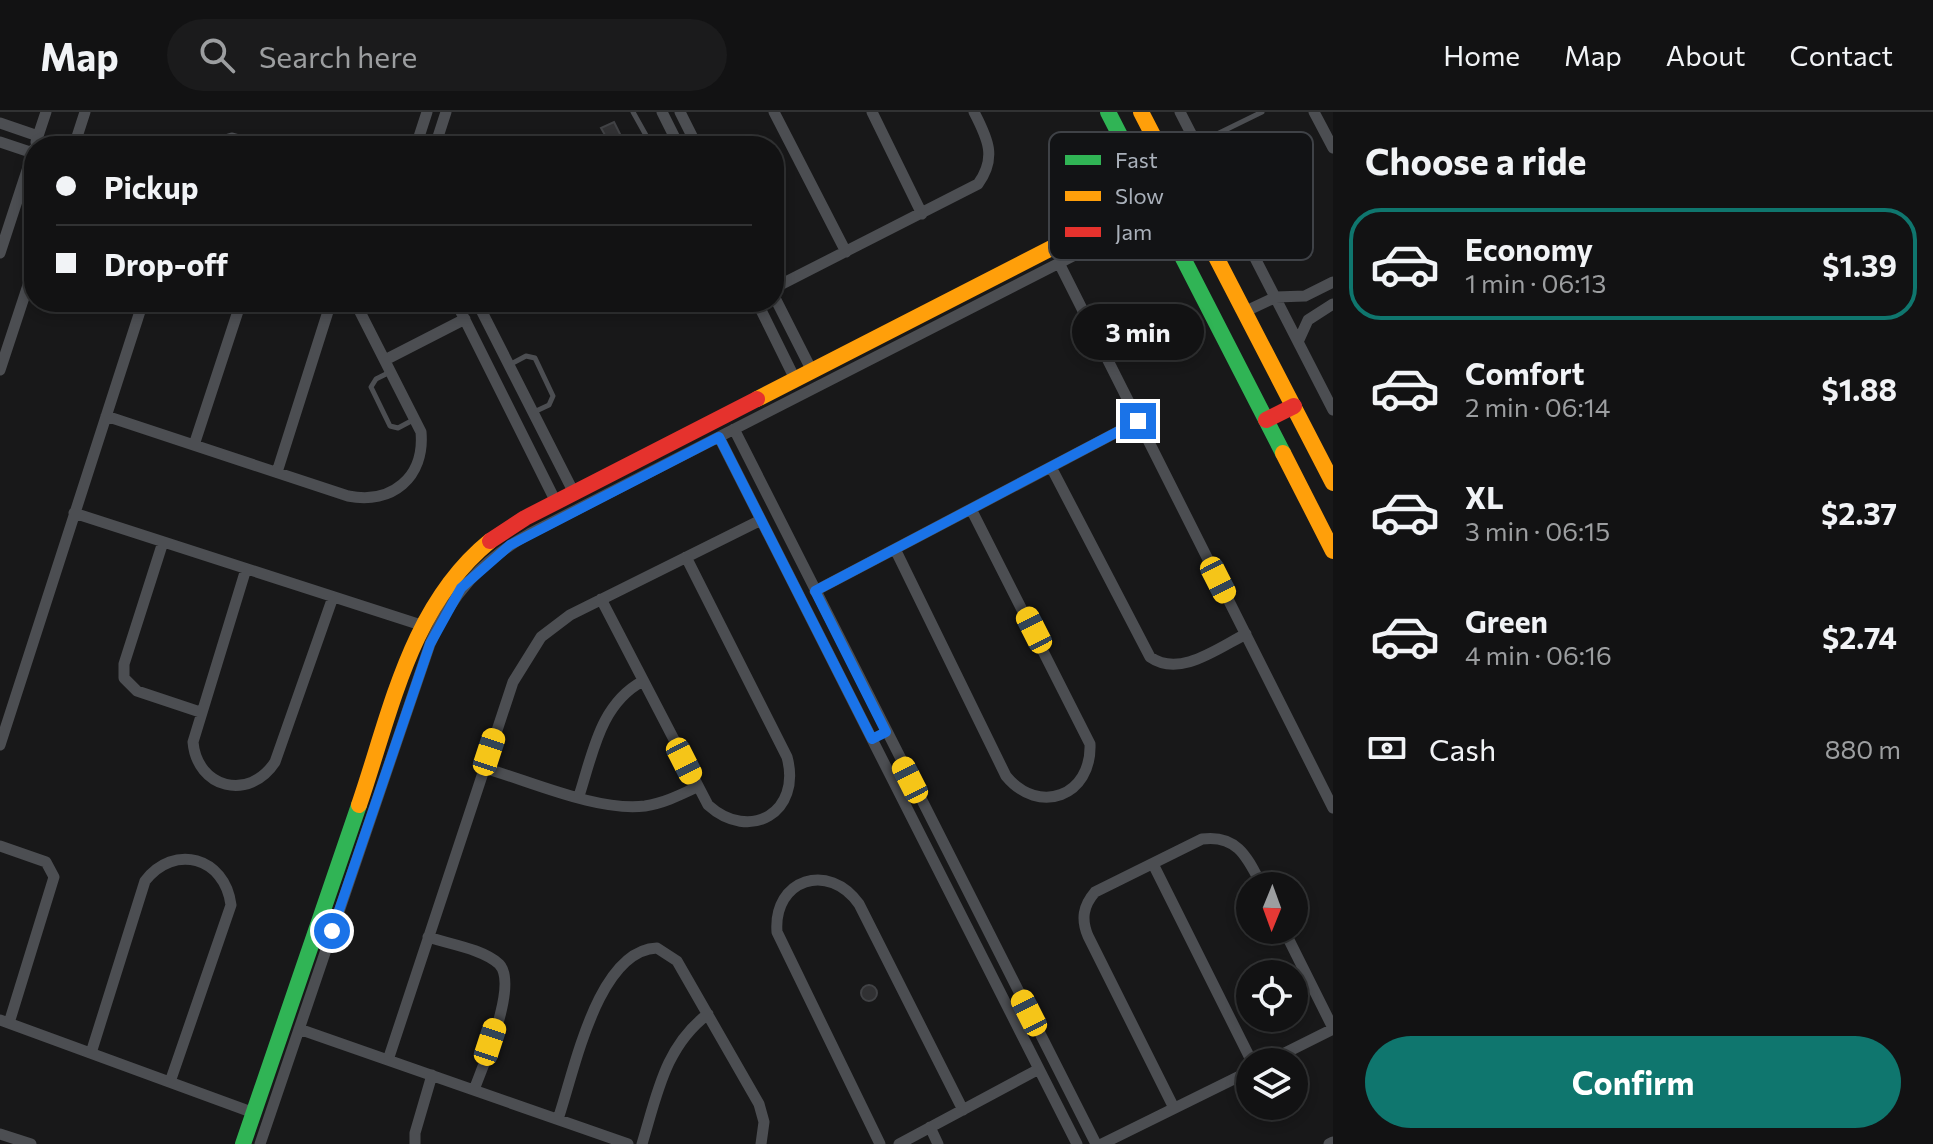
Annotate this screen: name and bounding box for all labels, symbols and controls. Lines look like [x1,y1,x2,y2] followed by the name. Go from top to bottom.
[167,19,727,91] search box
[40,32,119,79] text: Map
[195,33,239,77] icon: search
[259,37,417,74] text: Search here
[1443,38,1520,72] text: Home
[1564,38,1622,72] text: Map
[1666,38,1746,72] text: About
[1790,38,1893,72] text: Contact
[1049,132,1313,260] legend
[1365,138,1586,182] text: Choose a ride
[1115,146,1158,173] text: Fast
[104,168,198,205] text: Pickup
[1115,182,1164,209] text: Slow
[1115,218,1152,245] text: Jam
[1369,228,1441,300] icon: car
[1465,230,1593,267] text: Economy
[104,245,228,282] text: Drop-off
[1822,246,1897,283] text: $1.39
[1465,267,1606,298] text: 1 min · 06:13
[1072,305,1204,361] callout: 3 min
[1105,316,1171,347] text: 3 min
[1369,352,1441,424] icon: car
[1465,354,1584,391] text: Comfort
[1822,370,1897,407] text: $1.88
[1465,391,1610,422] text: 2 min · 06:14
[1120,403,1156,439] route end
[1369,476,1441,548] icon: car
[1465,478,1504,515] text: XL
[1821,494,1897,531] text: $2.37
[1465,515,1610,546] text: 3 min · 06:15
[1196,553,1240,607] car
[1369,600,1441,672] icon: car
[1465,602,1548,639] text: Green
[1012,603,1056,657] car
[1822,618,1897,655] text: $2.74
[1465,639,1612,670] text: 4 min · 06:16
[470,725,508,779] car
[1365,726,1409,770] icon: cash
[1429,730,1496,767] text: Cash
[1825,733,1901,764] text: 880 m
[662,734,706,788] car
[888,753,932,807] car
[1236,872,1308,944] north arrow
[1236,872,1308,1120] map controls
[314,913,350,949] route start
[1236,960,1308,1032] button: locate
[1007,986,1051,1040] car
[471,1015,509,1069] car
[1365,1036,1901,1128] button: Confirm
[1236,1048,1308,1120] button: layers

